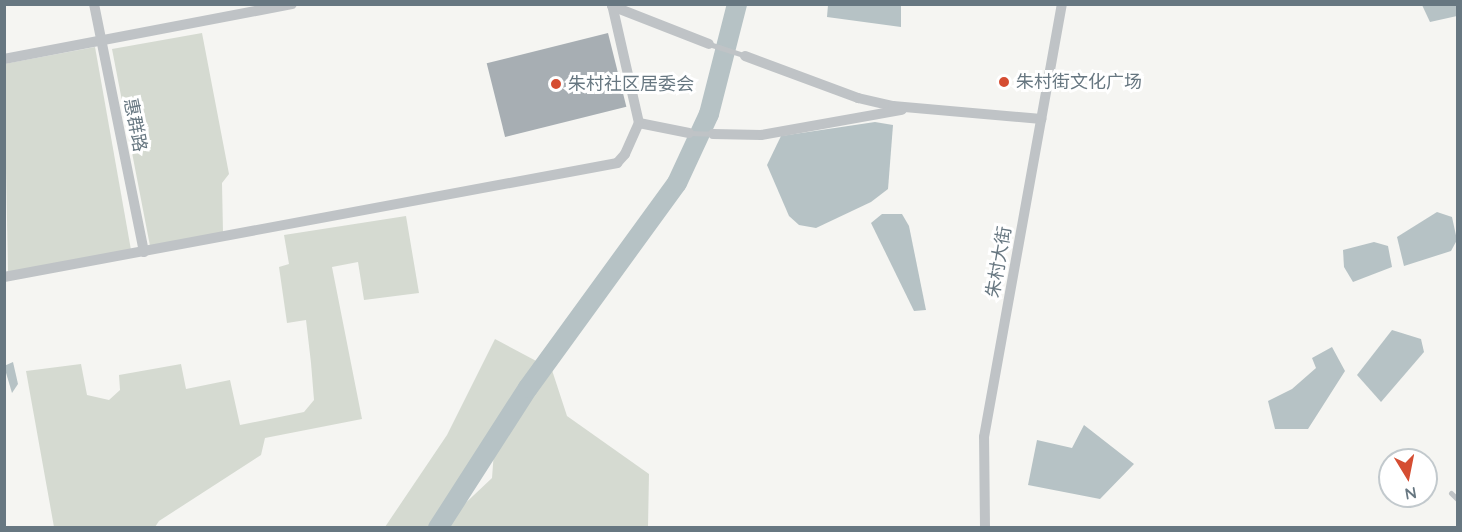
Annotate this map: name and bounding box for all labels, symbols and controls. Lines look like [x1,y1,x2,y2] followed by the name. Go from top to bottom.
[1016,71,1142,93] place label: 朱村街文化广场
[568,73,694,95] place label: 朱村社区居委会
[997,75,1011,89] marker: 朱村街文化广场
[549,77,563,91] marker: 朱村社区居委会
[119,96,151,154] street label: 惠群路
[982,225,1016,299] street label: 朱村大街
[1378,448,1438,508] north arrow
[1403,483,1418,505] text: N

